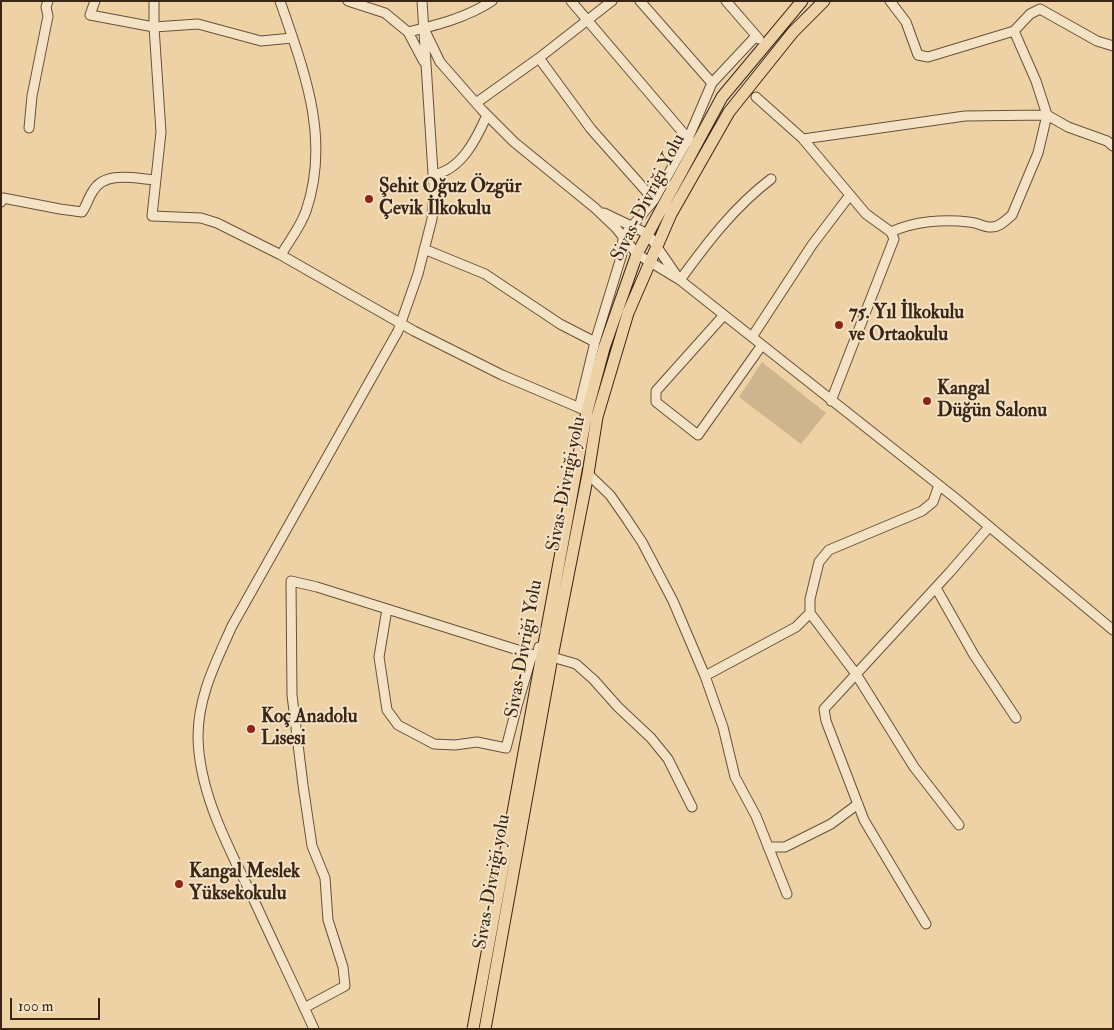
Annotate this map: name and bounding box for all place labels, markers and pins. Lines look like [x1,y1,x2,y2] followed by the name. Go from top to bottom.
[379,177,521,221] place label: Şehit Oğuz Özgür Çevik İlkokulu
[363,193,375,205] marker: Şehit Oğuz Özgür Çevik İlkokulu
[849,303,964,347] place label: 75. Yıl İlkokulu ve Ortaokulu
[833,319,845,331] marker: 75. Yıl İlkokulu ve Ortaokulu
[937,379,1047,423] place label: Kangal Düğün Salonu
[921,395,933,407] marker: Kangal Düğün Salonu
[261,707,357,751] place label: Koç Anadolu Lisesi
[245,723,257,735] marker: Koç Anadolu Lisesi
[189,862,300,906] place label: Kangal Meslek Yüksekokulu
[173,878,185,890] marker: Kangal Meslek Yüksekokulu

